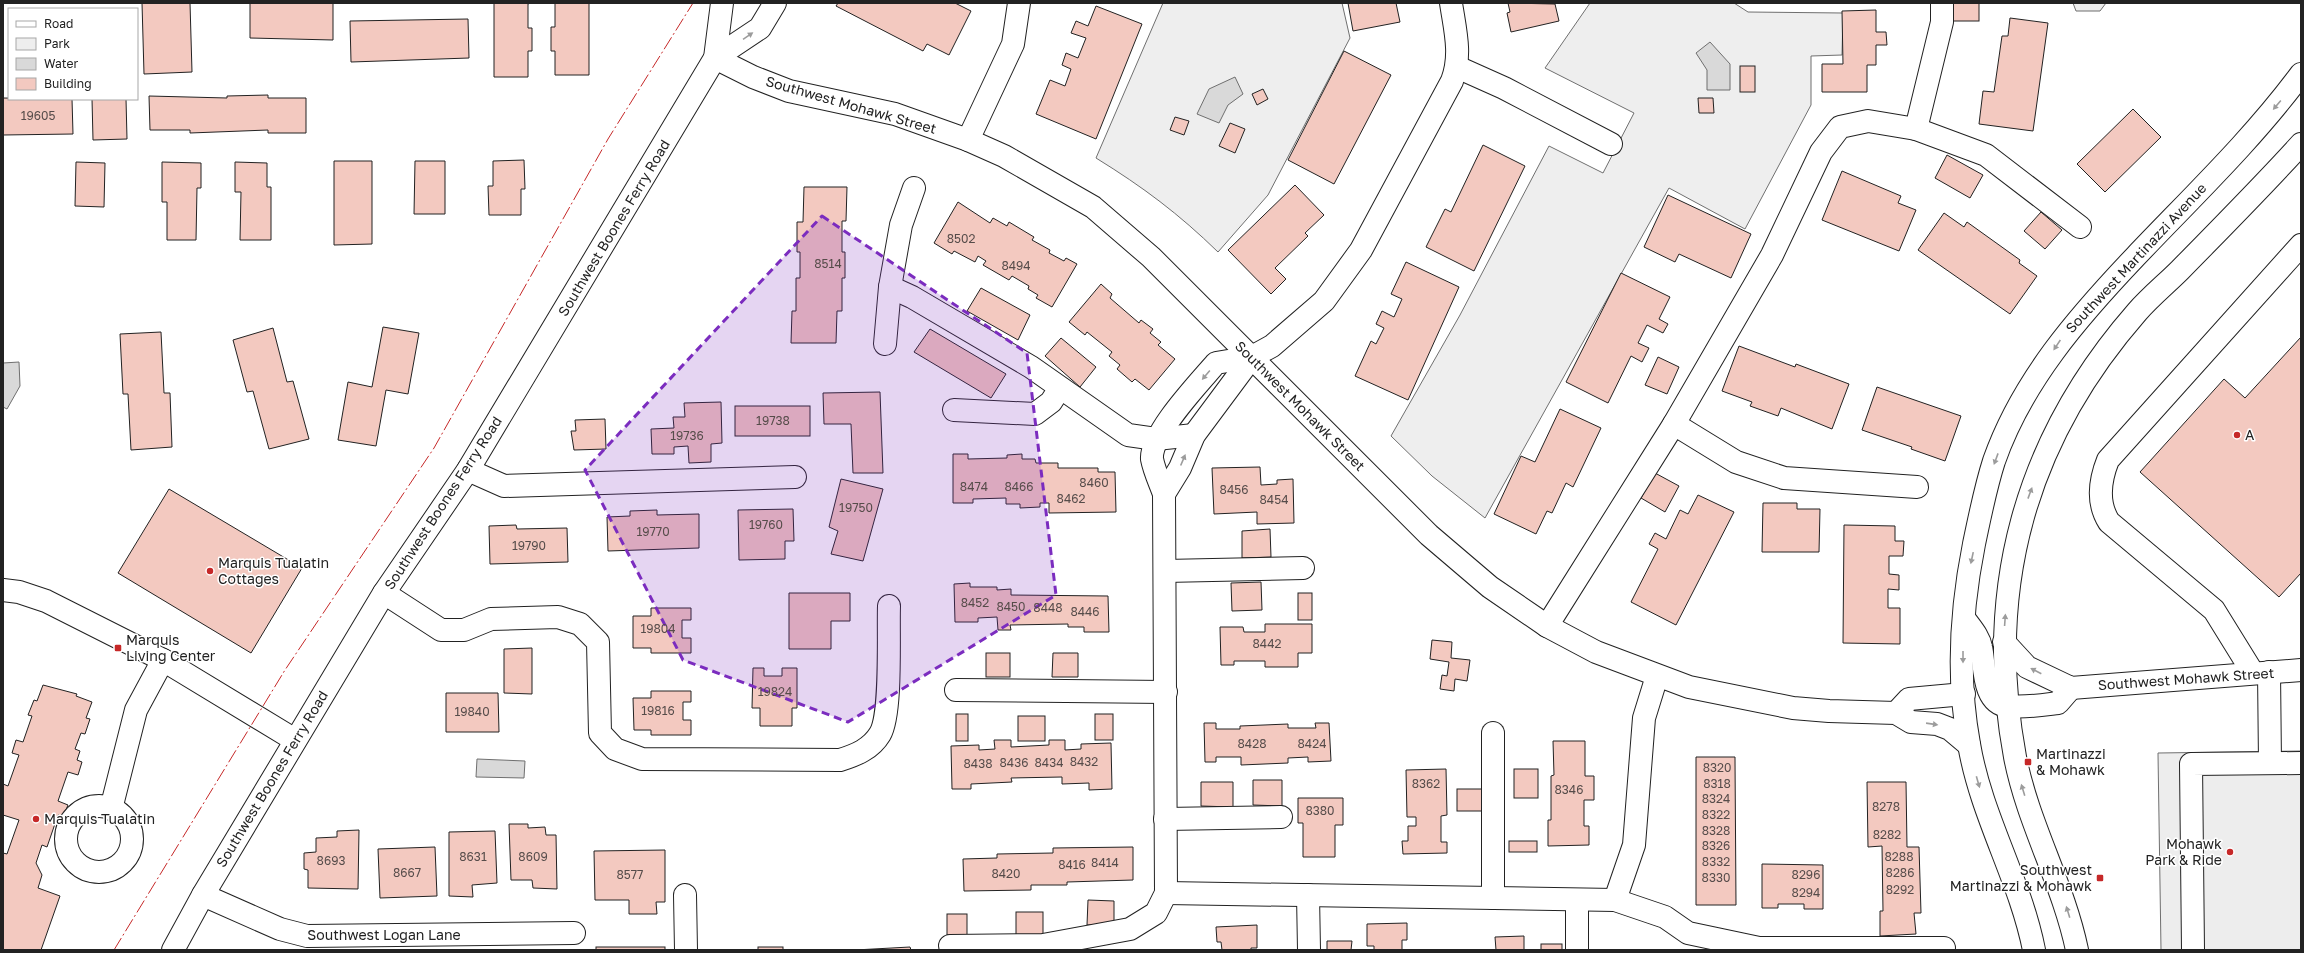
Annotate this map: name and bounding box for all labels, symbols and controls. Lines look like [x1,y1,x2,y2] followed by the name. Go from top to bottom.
[8,8,138,100] legend
[44,16,73,31] text: Road
[742,32,753,40] one-way arrow
[44,36,70,51] text: Park
[44,56,78,71] text: Water
[764,72,938,137] street label: Southwest Mohawk Street
[44,76,92,91] text: Building
[2272,99,2281,110] one-way arrow
[21,108,55,123] house number: 19605
[554,136,673,319] street label: Southwest Boones Ferry Road
[2062,179,2210,336] street label: Southwest Martinazzi Avenue
[947,231,975,246] house number: 8502
[814,256,842,271] house number: 8514
[1001,258,1031,273] house number: 8494
[1232,337,1369,474] street label: Southwest Mohawk Street
[2053,340,2061,350] one-way arrow
[1201,370,1210,381] one-way arrow
[380,413,505,592] street label: Southwest Boones Ferry Road
[756,413,790,428] house number: 19738
[2245,426,2255,443] place label: A
[670,428,704,443] house number: 19736
[2232,430,2242,440] marker: A
[1992,454,1998,466] one-way arrow
[1180,455,1186,466] one-way arrow
[1079,475,1109,490] house number: 8460
[960,479,988,494] house number: 8474
[1004,479,1034,494] house number: 8466
[1220,482,1248,497] house number: 8456
[2027,486,2033,498] one-way arrow
[1057,491,1085,506] house number: 8462
[1260,492,1288,507] house number: 8454
[839,500,873,515] house number: 19750
[749,517,783,532] house number: 19760
[636,524,670,539] house number: 19770
[512,538,546,553] house number: 19790
[1968,552,1974,564] one-way arrow
[218,554,329,587] place label: Marquis Tualatin Cottages
[205,566,215,576] marker: Marquis Tualatin Cottages
[961,595,989,610] house number: 8452
[996,599,1026,614] house number: 8450
[1033,600,1063,615] house number: 8448
[1070,604,1100,619] house number: 8446
[2002,614,2009,626] one-way arrow
[640,621,676,636] house number: 19804
[126,631,216,664] place label: Marquis Living Center
[1253,636,1281,651] house number: 8442
[113,643,123,653] marker: Marquis Living Center
[1960,651,1966,664] one-way arrow
[2097,664,2275,693] street label: Southwest Mohawk Street
[2030,668,2041,675] one-way arrow
[758,684,792,699] house number: 19824
[212,687,331,870] street label: Southwest Boones Ferry Road
[641,703,675,718] house number: 19816
[454,704,490,719] house number: 19840
[1926,721,1938,727] one-way arrow
[1238,736,1266,751] house number: 8428
[1298,736,1326,751] house number: 8424
[2036,745,2106,778] place label: Martinazzi & Mohawk
[1070,754,1098,769] house number: 8432
[1000,755,1028,770] house number: 8436
[1035,755,1063,770] house number: 8434
[964,756,992,771] house number: 8438
[2023,757,2033,767] marker: Martinazzi & Mohawk
[1703,760,1731,775] house number: 8320
[1412,776,1440,791] house number: 8362
[1703,776,1731,791] house number: 8318
[1975,777,1981,789] one-way arrow
[1555,782,1583,797] house number: 8346
[2020,784,2026,796] one-way arrow
[1702,791,1730,806] house number: 8324
[1872,799,1900,814] house number: 8278
[1305,803,1335,818] house number: 8380
[1702,807,1730,822] house number: 8322
[44,810,155,827] place label: Marquis Tualatin
[31,814,41,824] marker: Marquis Tualatin
[1702,823,1730,838] house number: 8328
[1873,827,1901,842] house number: 8282
[2145,835,2222,868] place label: Mohawk Park & Ride
[1702,838,1730,853] house number: 8326
[2225,847,2235,857] marker: Mohawk Park & Ride
[459,849,487,864] house number: 8631
[518,849,548,864] house number: 8609
[1885,849,1913,864] house number: 8288
[317,853,345,868] house number: 8693
[1702,854,1730,869] house number: 8332
[1091,855,1119,870] house number: 8414
[1058,857,1086,872] house number: 8416
[1950,861,2092,894] place label: Southwest Martinazzi & Mohawk
[393,865,421,880] house number: 8667
[1886,865,1914,880] house number: 8286
[991,866,1021,881] house number: 8420
[616,867,644,882] house number: 8577
[1792,867,1820,882] house number: 8296
[1702,870,1730,885] house number: 8330
[2095,873,2105,883] marker: Southwest Martinazzi & Mohawk
[1886,882,1914,897] house number: 8292
[1792,885,1820,900] house number: 8294
[2065,906,2071,918] one-way arrow
[307,926,461,943] street label: Southwest Logan Lane

